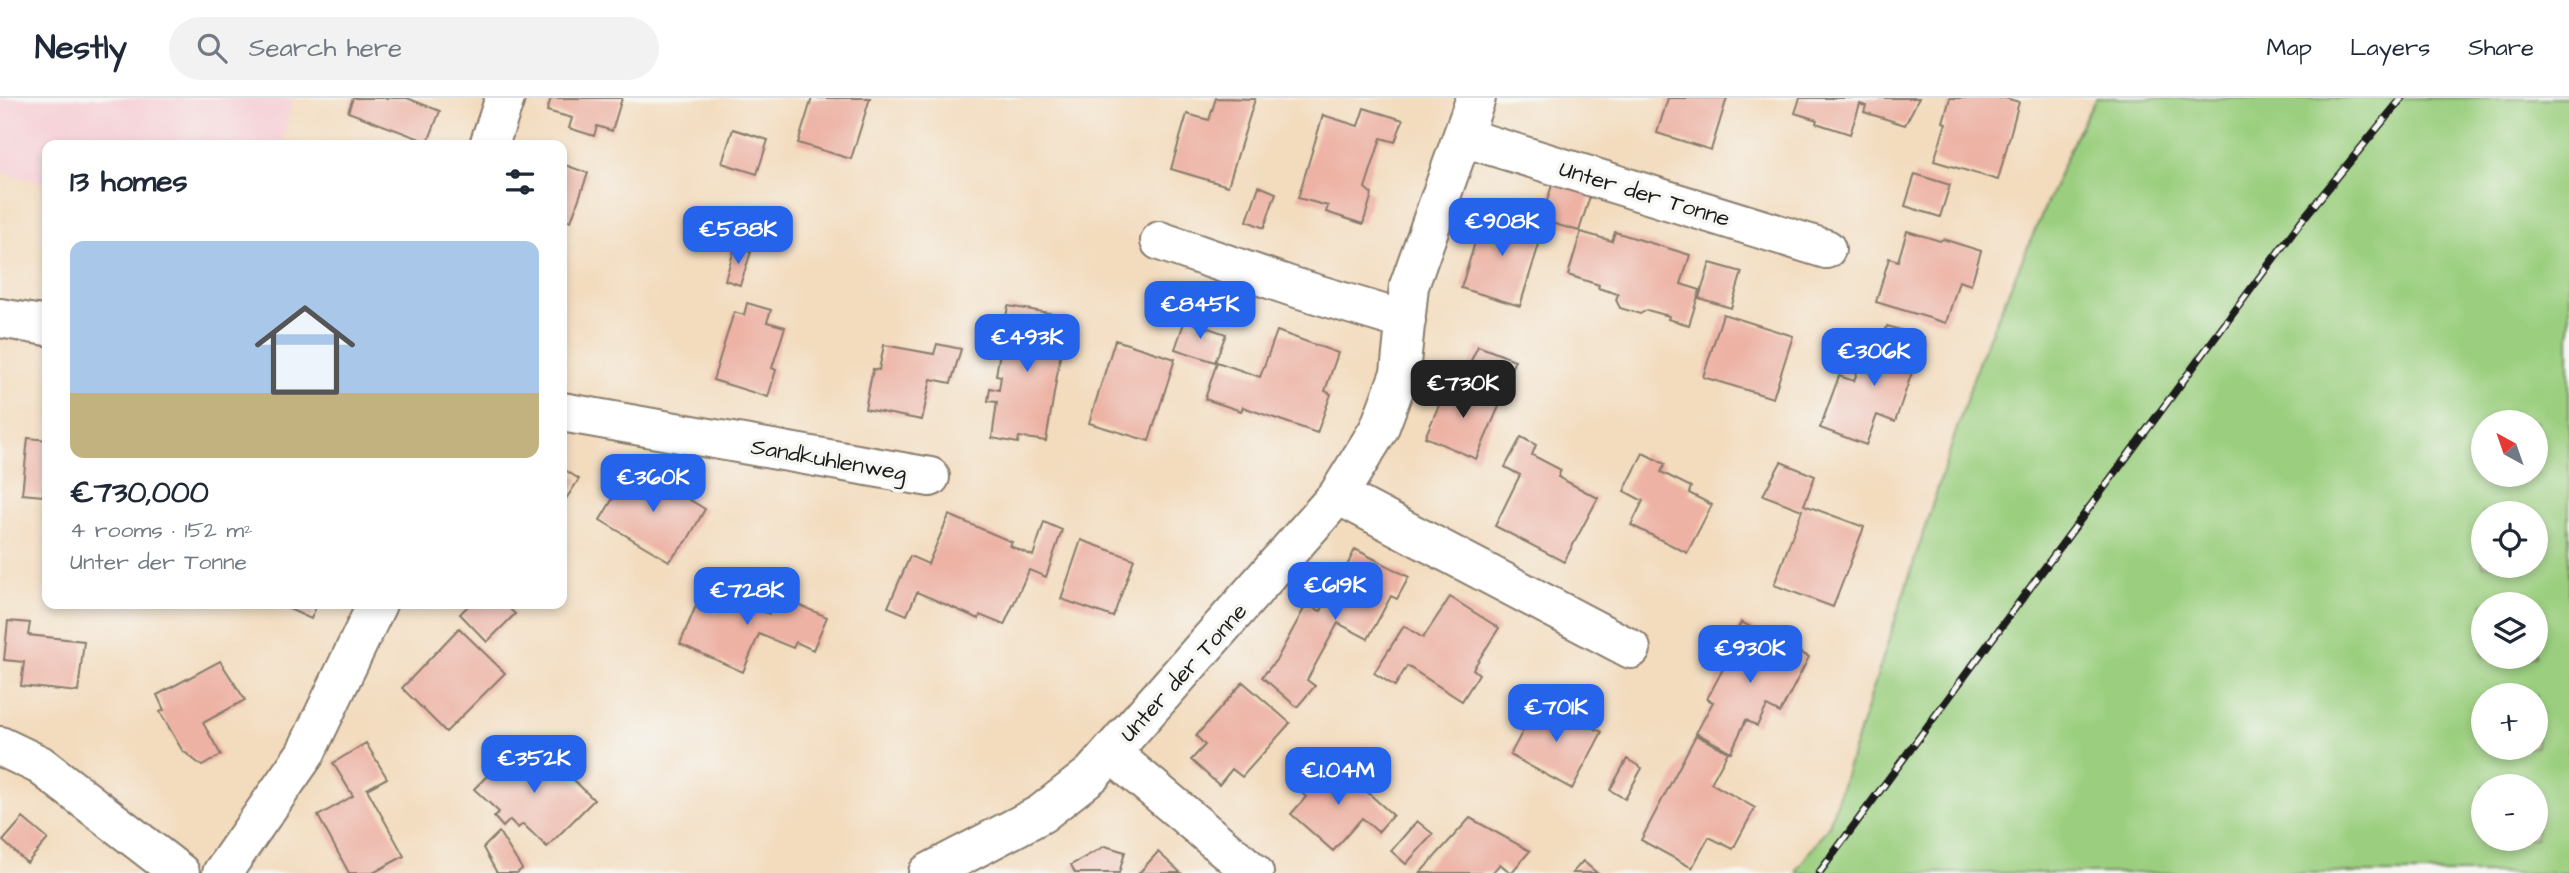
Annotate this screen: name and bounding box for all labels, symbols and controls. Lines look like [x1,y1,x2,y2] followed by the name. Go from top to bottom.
[169,17,659,80] search box
[35,25,127,71] text: Nestly
[193,29,231,67] icon: search
[249,30,402,66] text: Search here
[2267,31,2312,65] text: Map
[2350,31,2430,65] text: Layers
[2468,31,2534,65] text: Share
[1555,153,1734,235] street label: Unter der Tonne
[70,161,187,203] text: 13 homes
[501,163,539,201] icon: filters
[1453,198,1551,258] pin: €908K
[1465,205,1539,237] text: €908K
[689,206,787,266] pin: €588K
[699,213,777,245] text: €588K
[1151,282,1249,341] pin: €845K
[242,287,368,413] icon: home
[1160,288,1240,320] text: €845K
[978,314,1076,374] pin: €493K
[991,321,1063,353] text: €493K
[1825,328,1923,388] pin: €306K
[1838,335,1910,367] text: €306K
[1414,360,1512,420] pin: €730K
[1427,367,1499,399] text: €730K
[2471,410,2548,486] north arrow
[2471,410,2548,851] map controls
[748,431,909,490] street label: Sandkuhlenweg
[604,454,702,514] pin: €360K
[617,461,689,493] text: €360K
[70,472,209,514] text: €730,000
[2471,501,2548,578] button: locate
[70,514,253,546] text: 4 rooms · 152 m²
[70,546,247,578] text: Unter der Tonne
[1286,562,1384,622] pin: €619K
[698,568,796,627] pin: €728K
[1304,569,1366,601] text: €619K
[710,574,784,606] text: €728K
[2471,592,2548,669] button: layers
[1113,596,1255,749] street label: Unter der Tonne
[1701,626,1799,685] pin: €930K
[1714,632,1786,664] text: €930K
[2471,683,2548,760] button: +
[1507,684,1605,744] pin: €701K
[1524,691,1588,723] text: €701K
[485,736,583,795] pin: €352K
[497,742,571,774] text: €352K
[1281,748,1395,807] pin: €1.04M
[1301,754,1375,786] text: €1.04M
[2471,774,2548,851] button: −

